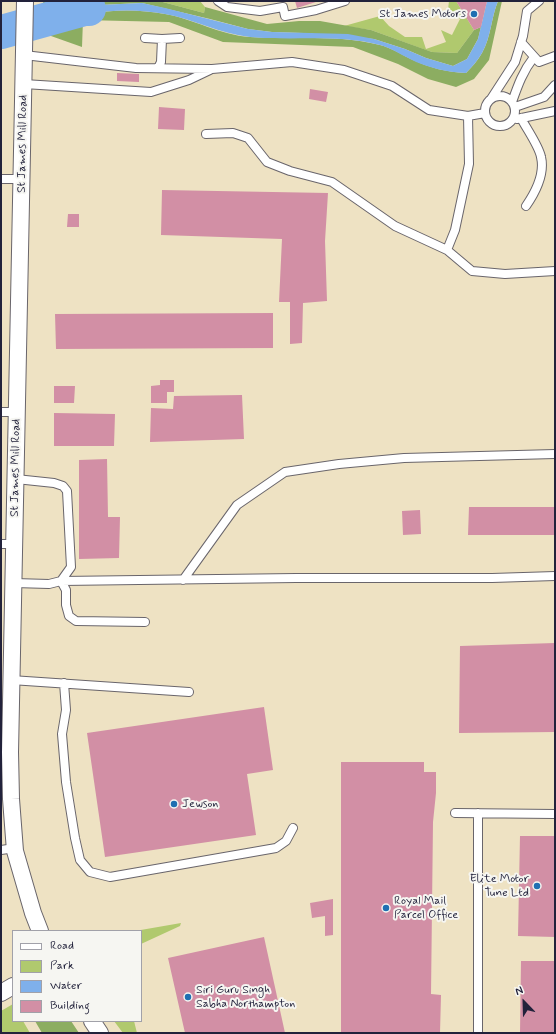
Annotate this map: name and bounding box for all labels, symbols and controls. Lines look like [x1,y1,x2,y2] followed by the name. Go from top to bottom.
[379,7,466,21] place label: St James Motors
[469,9,479,19] marker: St James Motors
[15,95,31,193] street label: St James Mill Road
[8,419,24,517] street label: St James Mill Road
[182,797,218,811] place label: Jewson
[169,799,179,809] marker: Jewson
[470,872,529,900] place label: Elite Motor Tune Ltd
[532,881,542,891] marker: Elite Motor Tune Ltd
[394,894,458,922] place label: Royal Mail Parcel Office
[381,903,391,913] marker: Royal Mail Parcel Office
[12,930,142,1022] legend
[50,938,74,954] text: Road
[50,958,74,974] text: Park
[50,978,82,994] text: Water
[504,982,544,1022] north arrow
[196,983,295,1011] place label: Siri Guru Singh Sabha Northampton
[513,983,525,999] text: N
[183,992,193,1002] marker: Siri Guru Singh Sabha Northampton
[50,998,90,1014] text: Building

